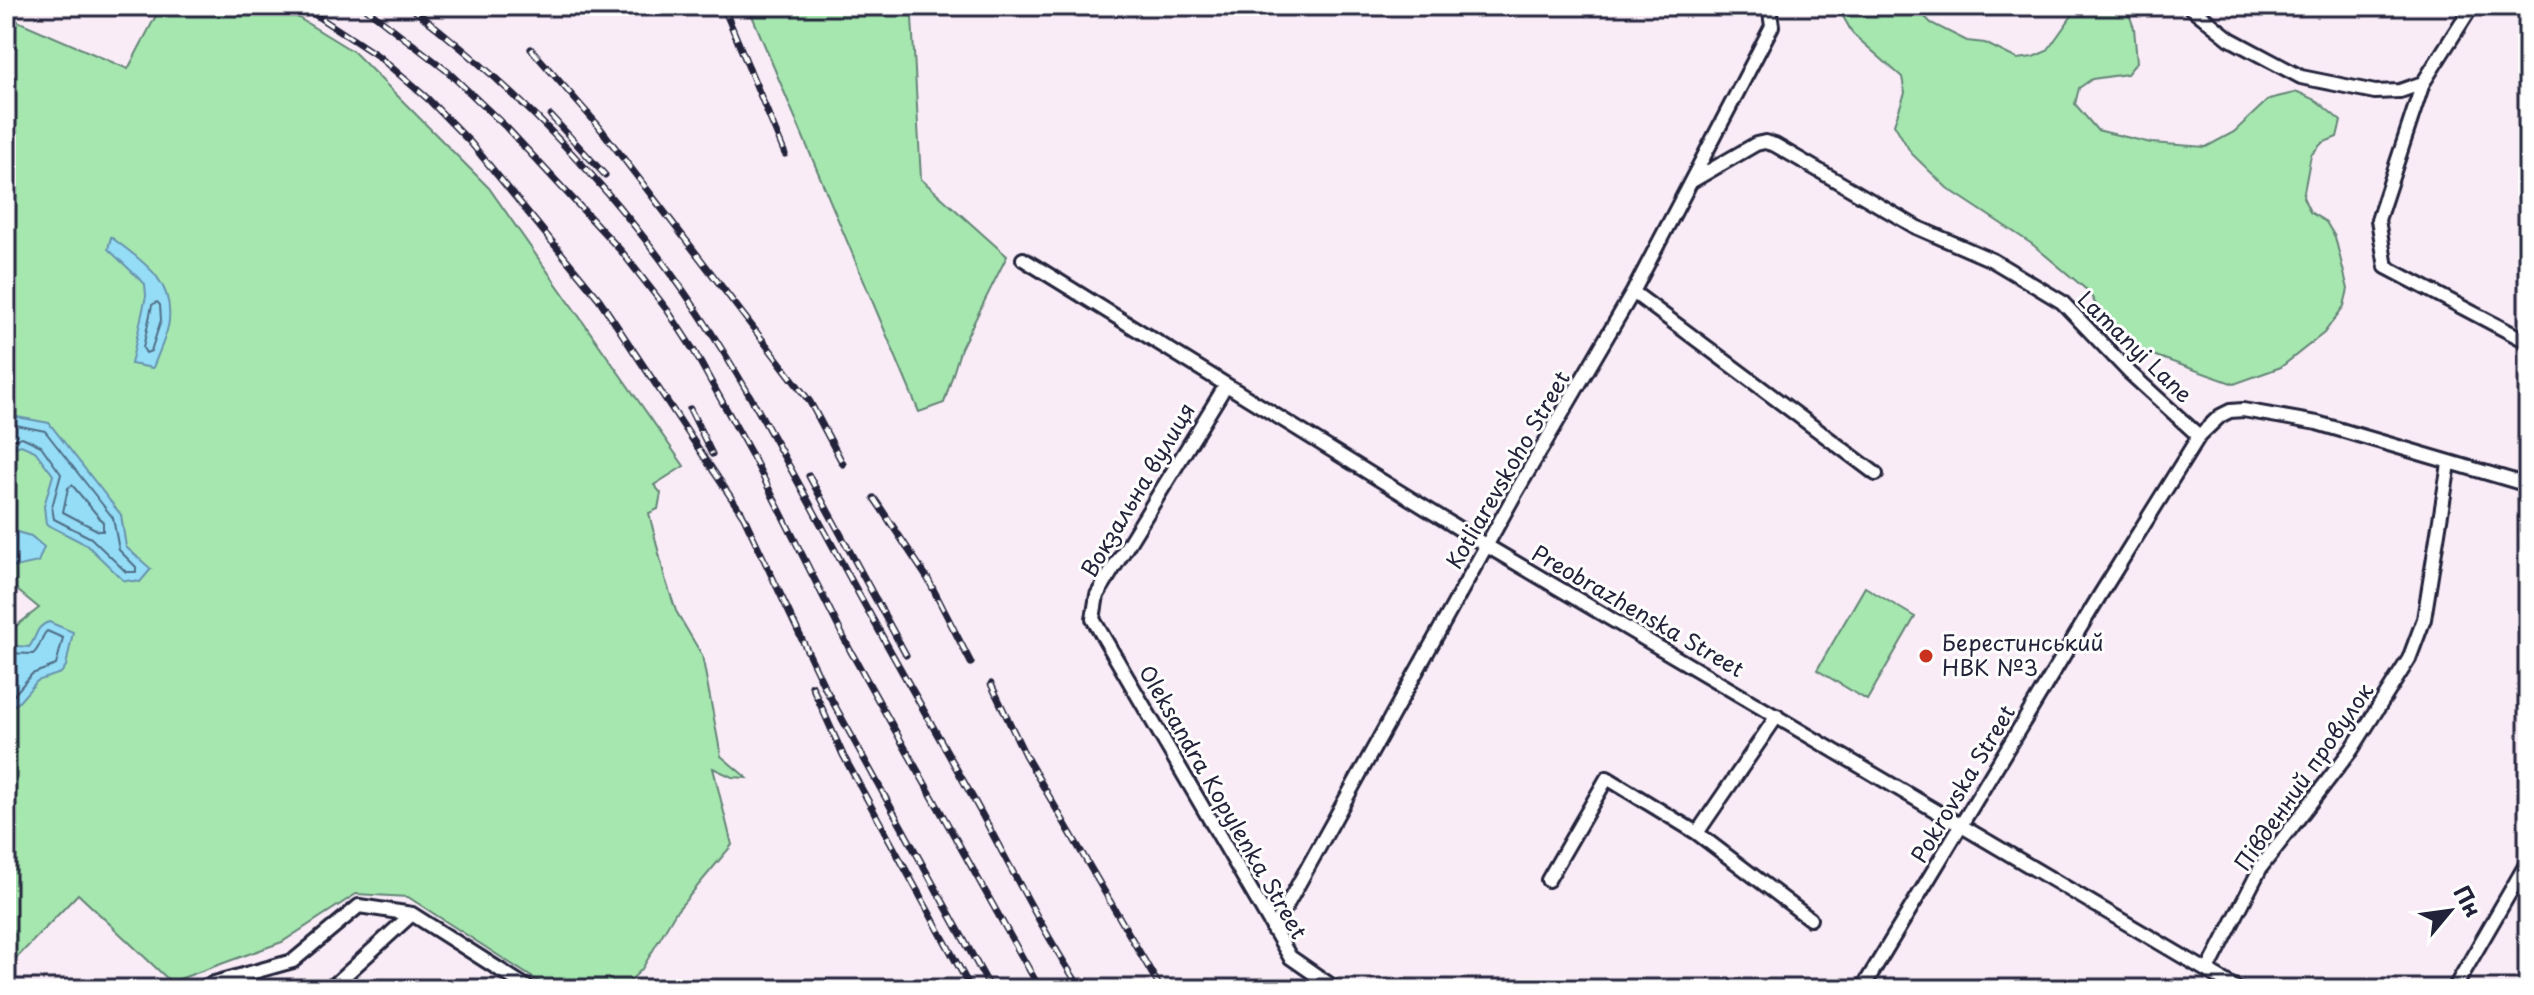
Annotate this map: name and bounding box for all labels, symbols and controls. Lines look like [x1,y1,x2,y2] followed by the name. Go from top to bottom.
[2071,282,2201,409] street label: Lamanyi Lane
[1436,364,1577,575] street label: Kotliarevskoho Street
[1072,396,1202,583] street label: Вокзальна вулиця
[1527,535,1751,684] street label: Preobrazhenska Street
[1942,625,2103,683] place label: Берестинський НВК №3
[1917,647,1935,665] marker: Берестинський НВК №3
[1132,658,1317,945] street label: Oleksandra Kopylenka Street
[2225,675,2381,877] street label: Південний провулок
[1902,698,2022,868] street label: Pokrovska Street
[2410,871,2490,951] north arrow
[2447,879,2491,923] text: Пн

